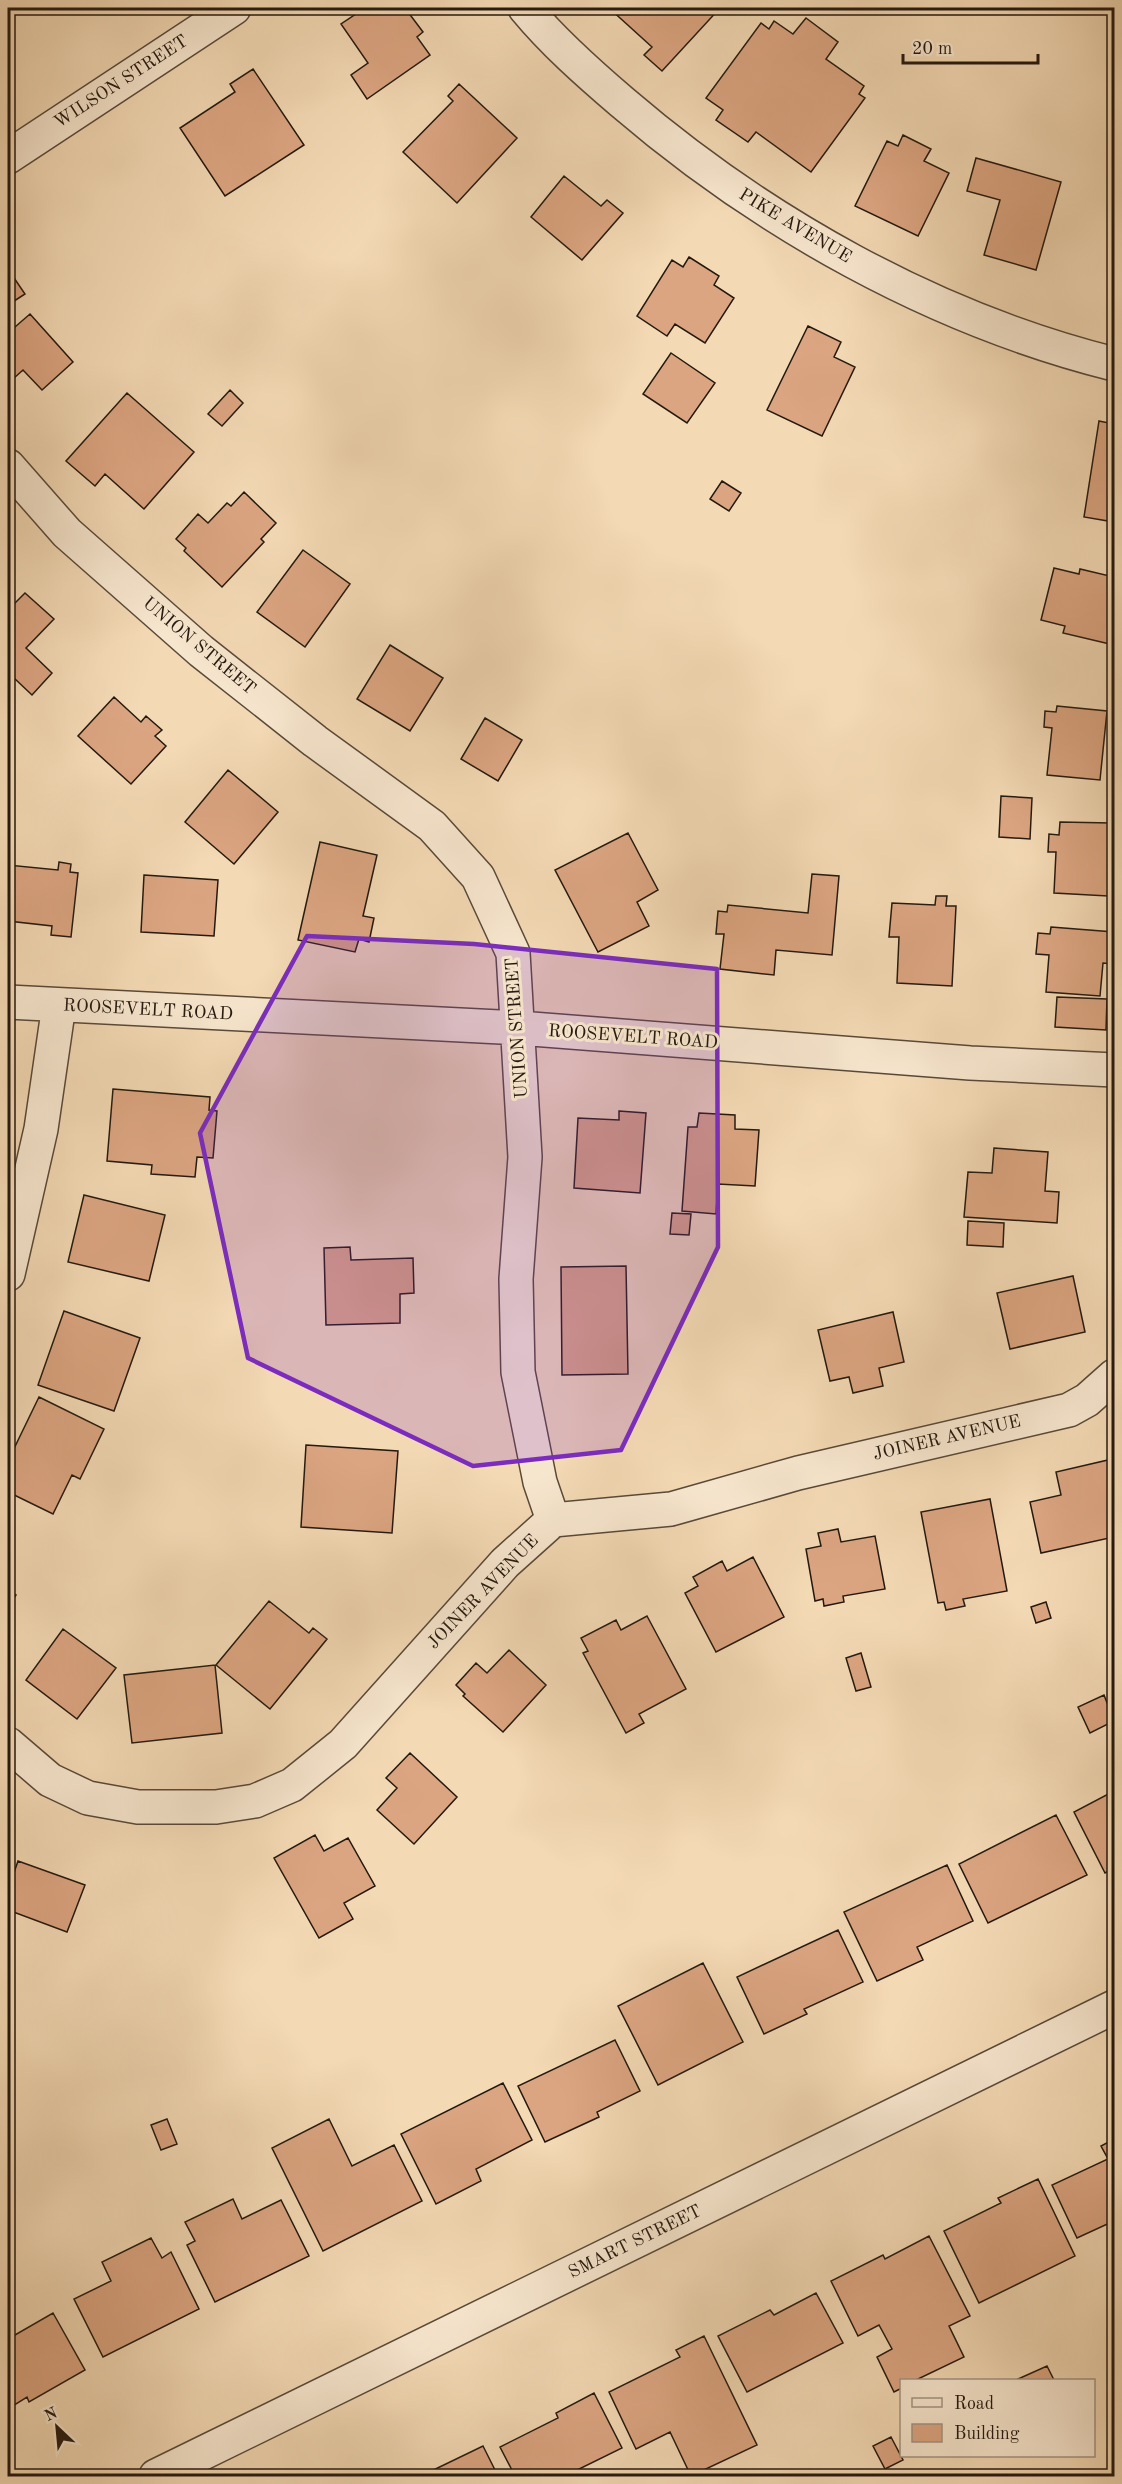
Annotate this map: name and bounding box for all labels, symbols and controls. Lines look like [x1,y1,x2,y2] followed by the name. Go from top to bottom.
[903,27,1038,65] scale bar
[51,32,191,132] street label: WILSON STREET
[912,40,952,58] text: 20 m
[736,185,854,267] street label: PIKE AVENUE
[139,594,259,698] street label: UNION STREET
[503,957,531,1099] street label: UNION STREET
[63,997,233,1023] street label: ROOSEVELT ROAD
[548,1022,718,1052] street label: ROOSEVELT ROAD
[871,1412,1023,1464] street label: JOINER AVENUE
[424,1531,542,1653] street label: JOINER AVENUE
[566,2202,704,2282] street label: SMART STREET
[900,2379,1095,2457] legend
[954,2395,994,2413] text: Road
[27,2397,87,2457] north arrow
[42,2405,61,2425] text: N
[954,2425,1020,2443] text: Building

